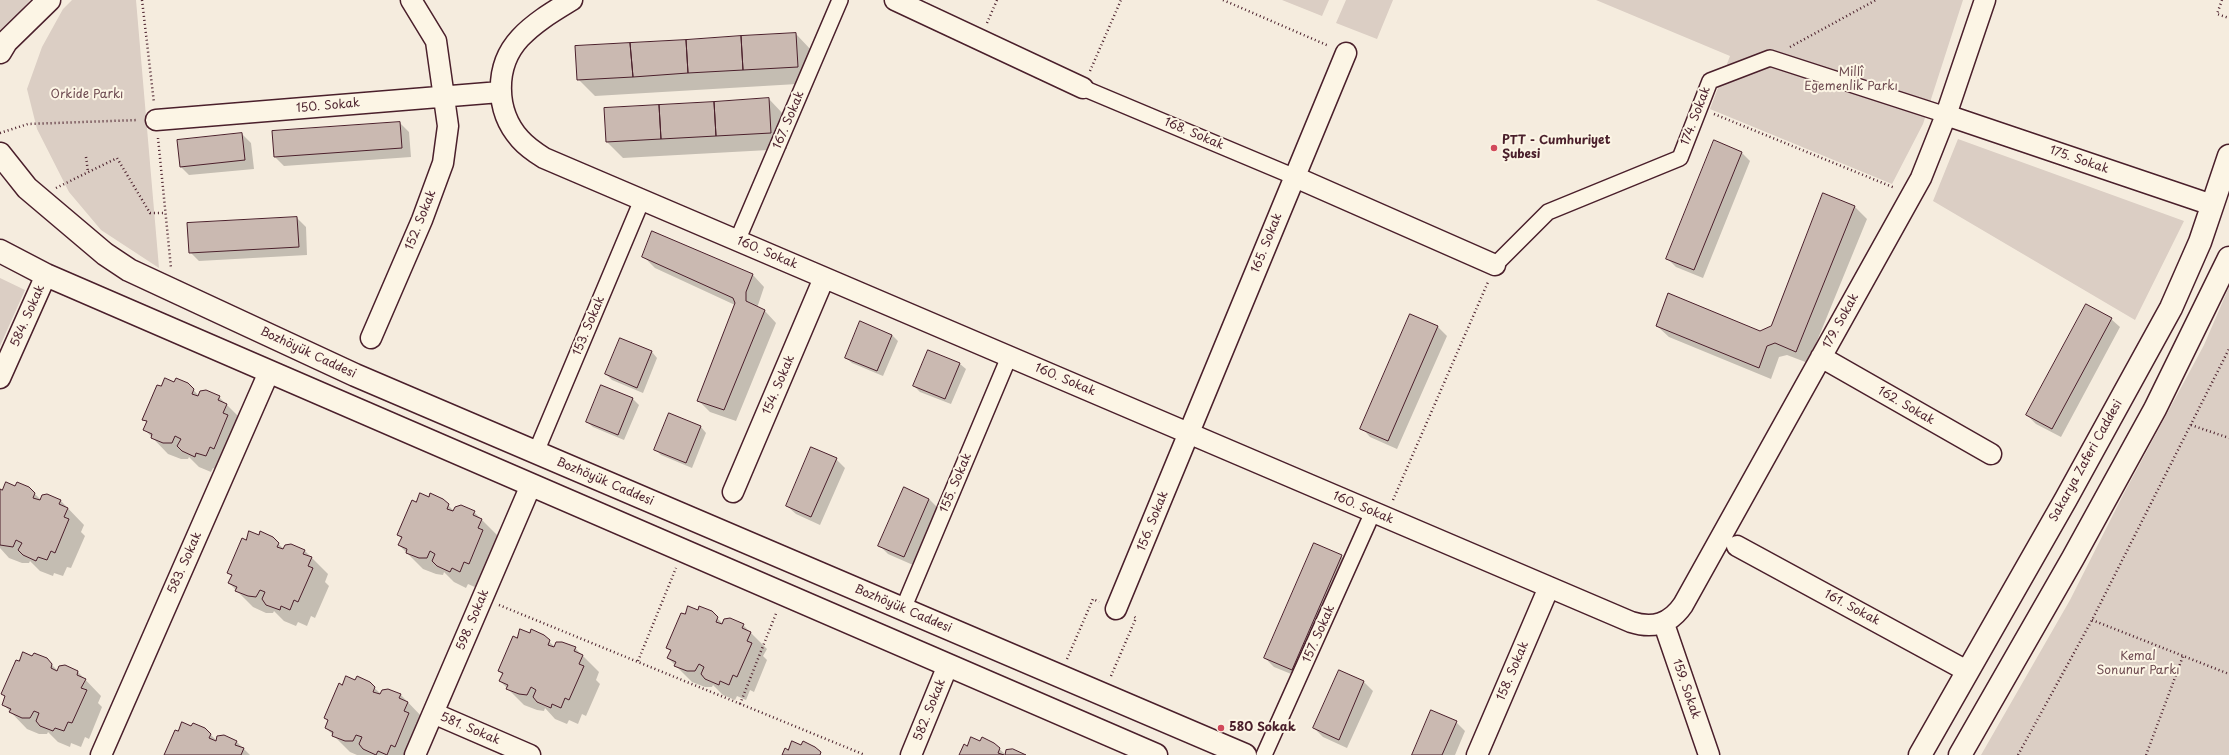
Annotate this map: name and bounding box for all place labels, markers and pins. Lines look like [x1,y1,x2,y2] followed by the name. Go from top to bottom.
[1502,134,1610,162] place label: PTT - Cumhuriyet Şubesi
[1489,143,1499,153] marker: PTT - Cumhuriyet Şubesi
[1229,721,1296,735] place label: 580 Sokak
[1216,723,1226,733] marker: 580 Sokak

